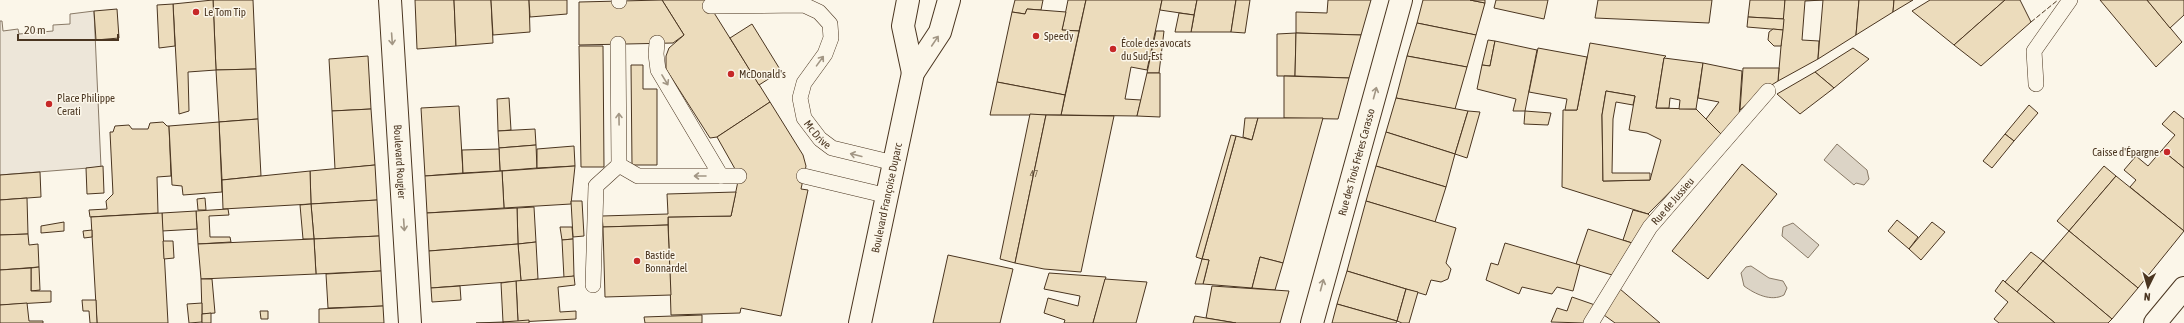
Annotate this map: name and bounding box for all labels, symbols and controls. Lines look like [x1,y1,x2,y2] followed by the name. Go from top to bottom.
[204,6,246,18] place label: Le Tom Tip
[191,7,201,17] marker: Le Tom Tip
[18,16,118,42] scale bar
[24,23,46,37] text: 20 m
[1044,30,1074,42] place label: Speedy
[1031,31,1041,41] marker: Speedy
[388,32,395,45] one-way arrow
[931,35,939,46] one-way arrow
[1121,37,1191,62] place label: École des avocats du Sud-Est
[1108,44,1118,54] marker: École des avocats du Sud-Est
[816,55,824,66] one-way arrow
[739,68,786,80] place label: McDonald's
[726,69,736,79] marker: McDonald's
[661,74,669,86] one-way arrow
[1372,86,1379,99] one-way arrow
[57,92,115,117] place label: Place Philippe Cerati
[44,99,54,109] marker: Place Philippe Cerati
[1336,107,1377,217] street label: Rue des Trois Frères Carasso
[615,113,623,126] one-way arrow
[802,118,833,151] street label: Mc Drive
[392,124,408,200] street label: Boulevard Rougier
[869,141,904,254] street label: Boulevard Françoise Duparc
[2092,146,2159,158] place label: Caisse d'Épargne
[2162,147,2172,157] marker: Caisse d'Épargne
[850,151,863,158] one-way arrow
[1030,169,1038,179] house number: 47
[694,172,707,180] one-way arrow
[1649,175,1696,227] street label: Rue de Jussieu
[400,218,407,231] one-way arrow
[645,249,688,274] place label: Bastide Bonnardel
[632,256,642,266] marker: Bastide Bonnardel
[2128,267,2168,307] north arrow
[1319,279,1326,292] one-way arrow
[2143,291,2151,303] text: N

